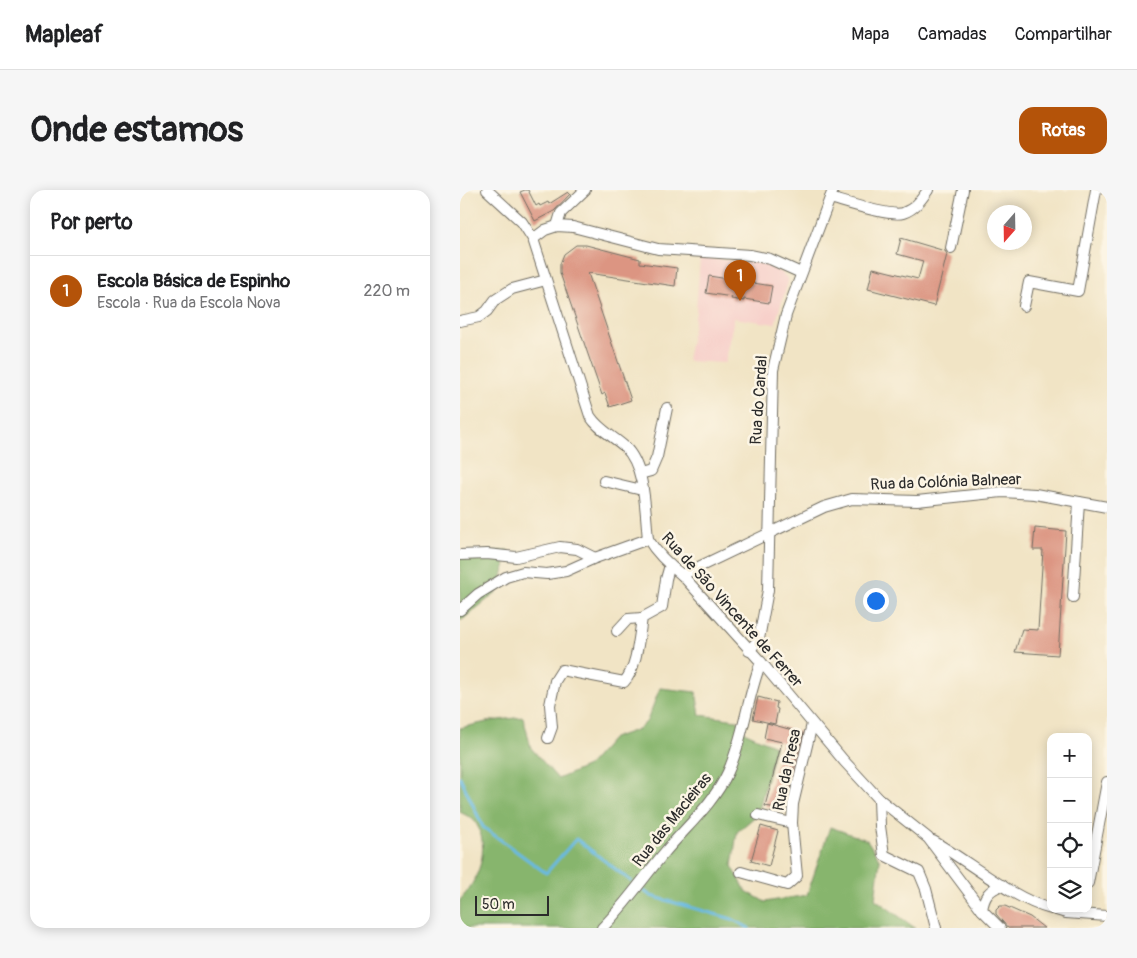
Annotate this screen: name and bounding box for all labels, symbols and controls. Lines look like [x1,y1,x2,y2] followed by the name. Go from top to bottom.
[25,20,103,49] text: Mapleaf
[851,23,889,46] text: Mapa
[917,23,987,46] text: Camadas
[1015,23,1112,46] text: Compartilhar
[1019,107,1107,154] button: Rotas
[30,108,243,152] text: Onde estamos
[987,205,1032,250] north arrow
[50,209,132,236] text: Por perto
[724,260,756,301] pin: 1
[97,269,290,293] text: Escola Básica de Espinho
[63,281,69,301] text: 1
[364,281,410,301] text: 220 m
[97,293,281,313] text: Escola · Rua da Escola Nova
[746,355,772,445] street label: Rua do Cardal
[870,469,1022,495] street label: Rua da Colónia Balnear
[657,528,807,692] street label: Rua de São Vincente de Ferrer
[863,588,889,614] your location
[769,727,805,813] street label: Rua da Presa
[1047,733,1092,913] map controls
[1047,733,1092,778] button: +
[628,769,716,871] street label: Rua das Macieiras
[1047,778,1092,823] button: −
[1047,823,1092,868] button: locate
[1047,868,1092,913] button: layers
[475,893,549,916] scale bar
[482,896,515,913] text: 50 m

